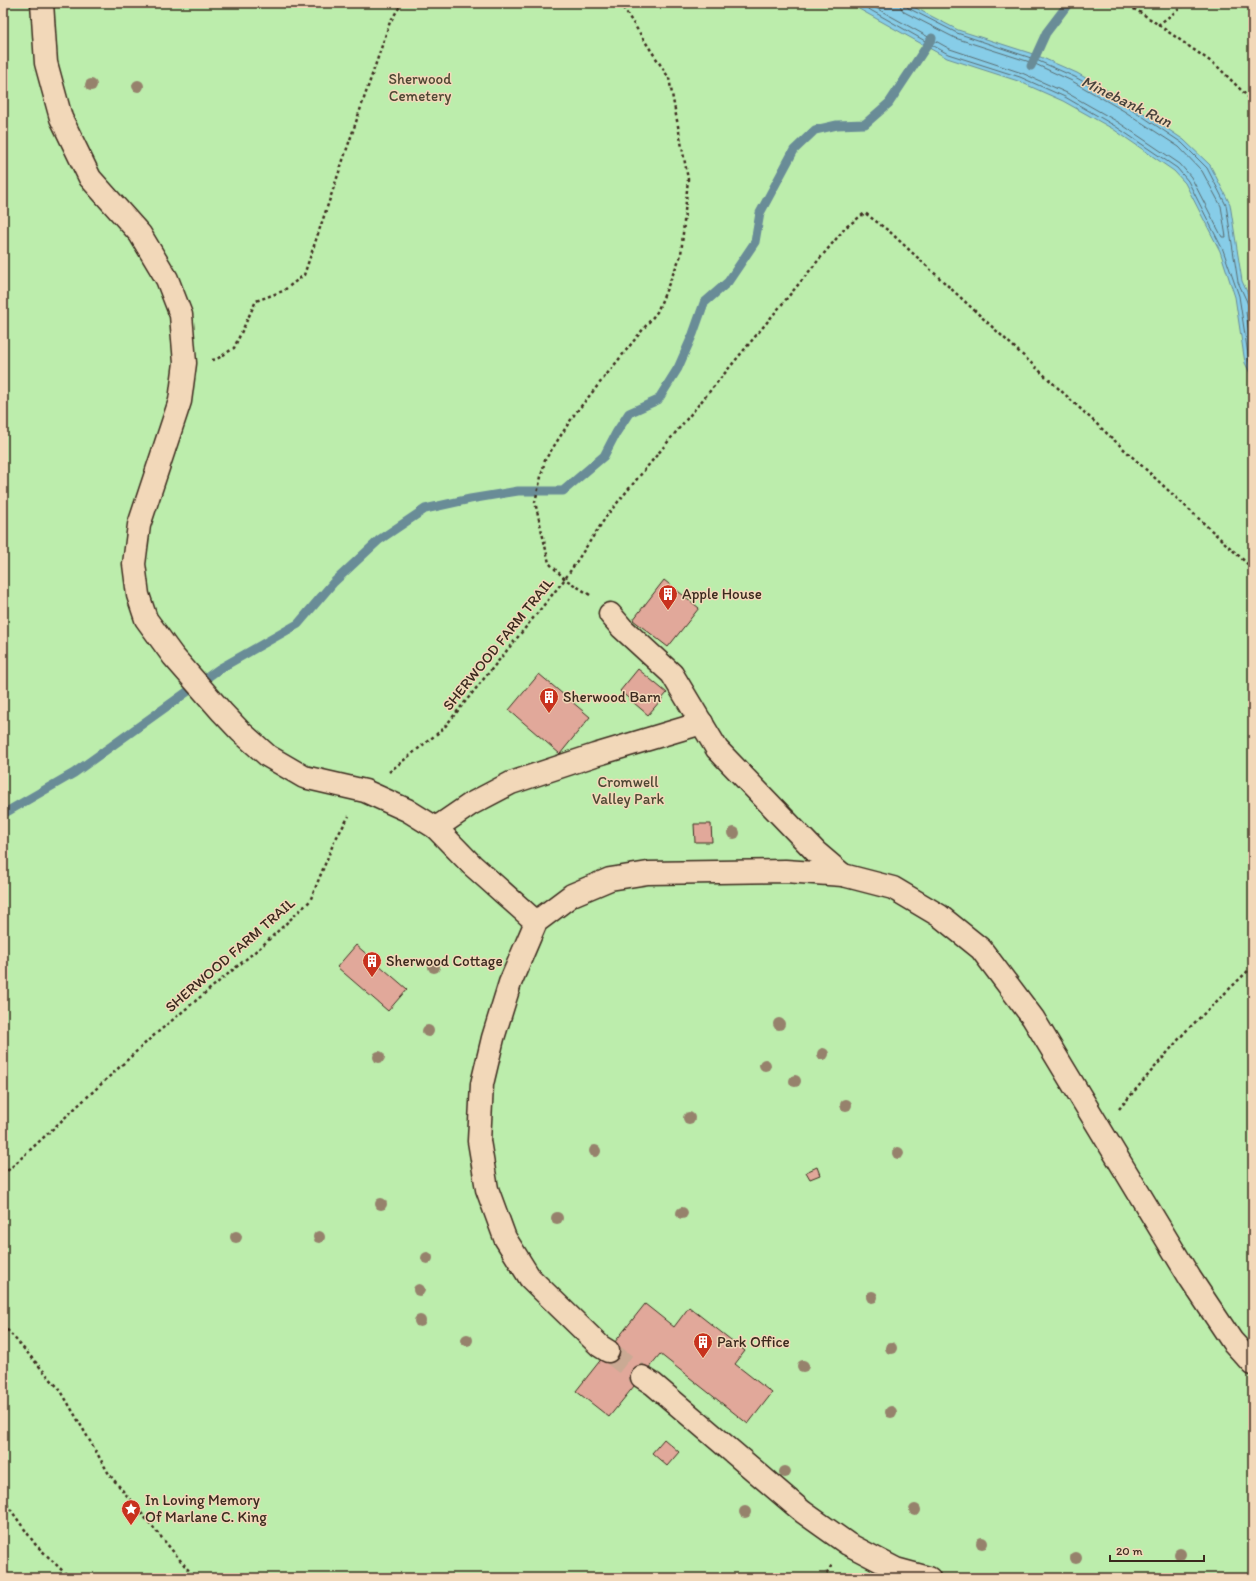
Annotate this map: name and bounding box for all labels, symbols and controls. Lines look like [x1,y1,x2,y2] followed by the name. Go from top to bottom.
[388,70,452,105] park label: Sherwood Cemetery
[1079,71,1175,132] water label: Minebank Run
[439,574,557,714] street label: SHERWOOD FARM TRAIL
[657,583,679,611] building icon: Apple House
[682,585,762,603] place label: Apple House
[538,686,560,714] building icon: Sherwood Barn
[563,688,662,706] place label: Sherwood Barn
[592,773,664,808] park label: Cromwell Valley Park
[162,894,299,1016] street label: SHERWOOD FARM TRAIL
[361,950,383,978] building icon: Sherwood Cottage
[386,952,503,970] place label: Sherwood Cottage
[692,1331,714,1359] building icon: Park Office
[717,1333,790,1351] place label: Park Office
[145,1491,267,1526] place label: In Loving Memory Of Marlane C. King
[120,1498,142,1526] place icon: In Loving Memory Of Marlane C. King
[1110,1537,1204,1563] scale bar
[1116,1544,1143,1558] text: 20 m

